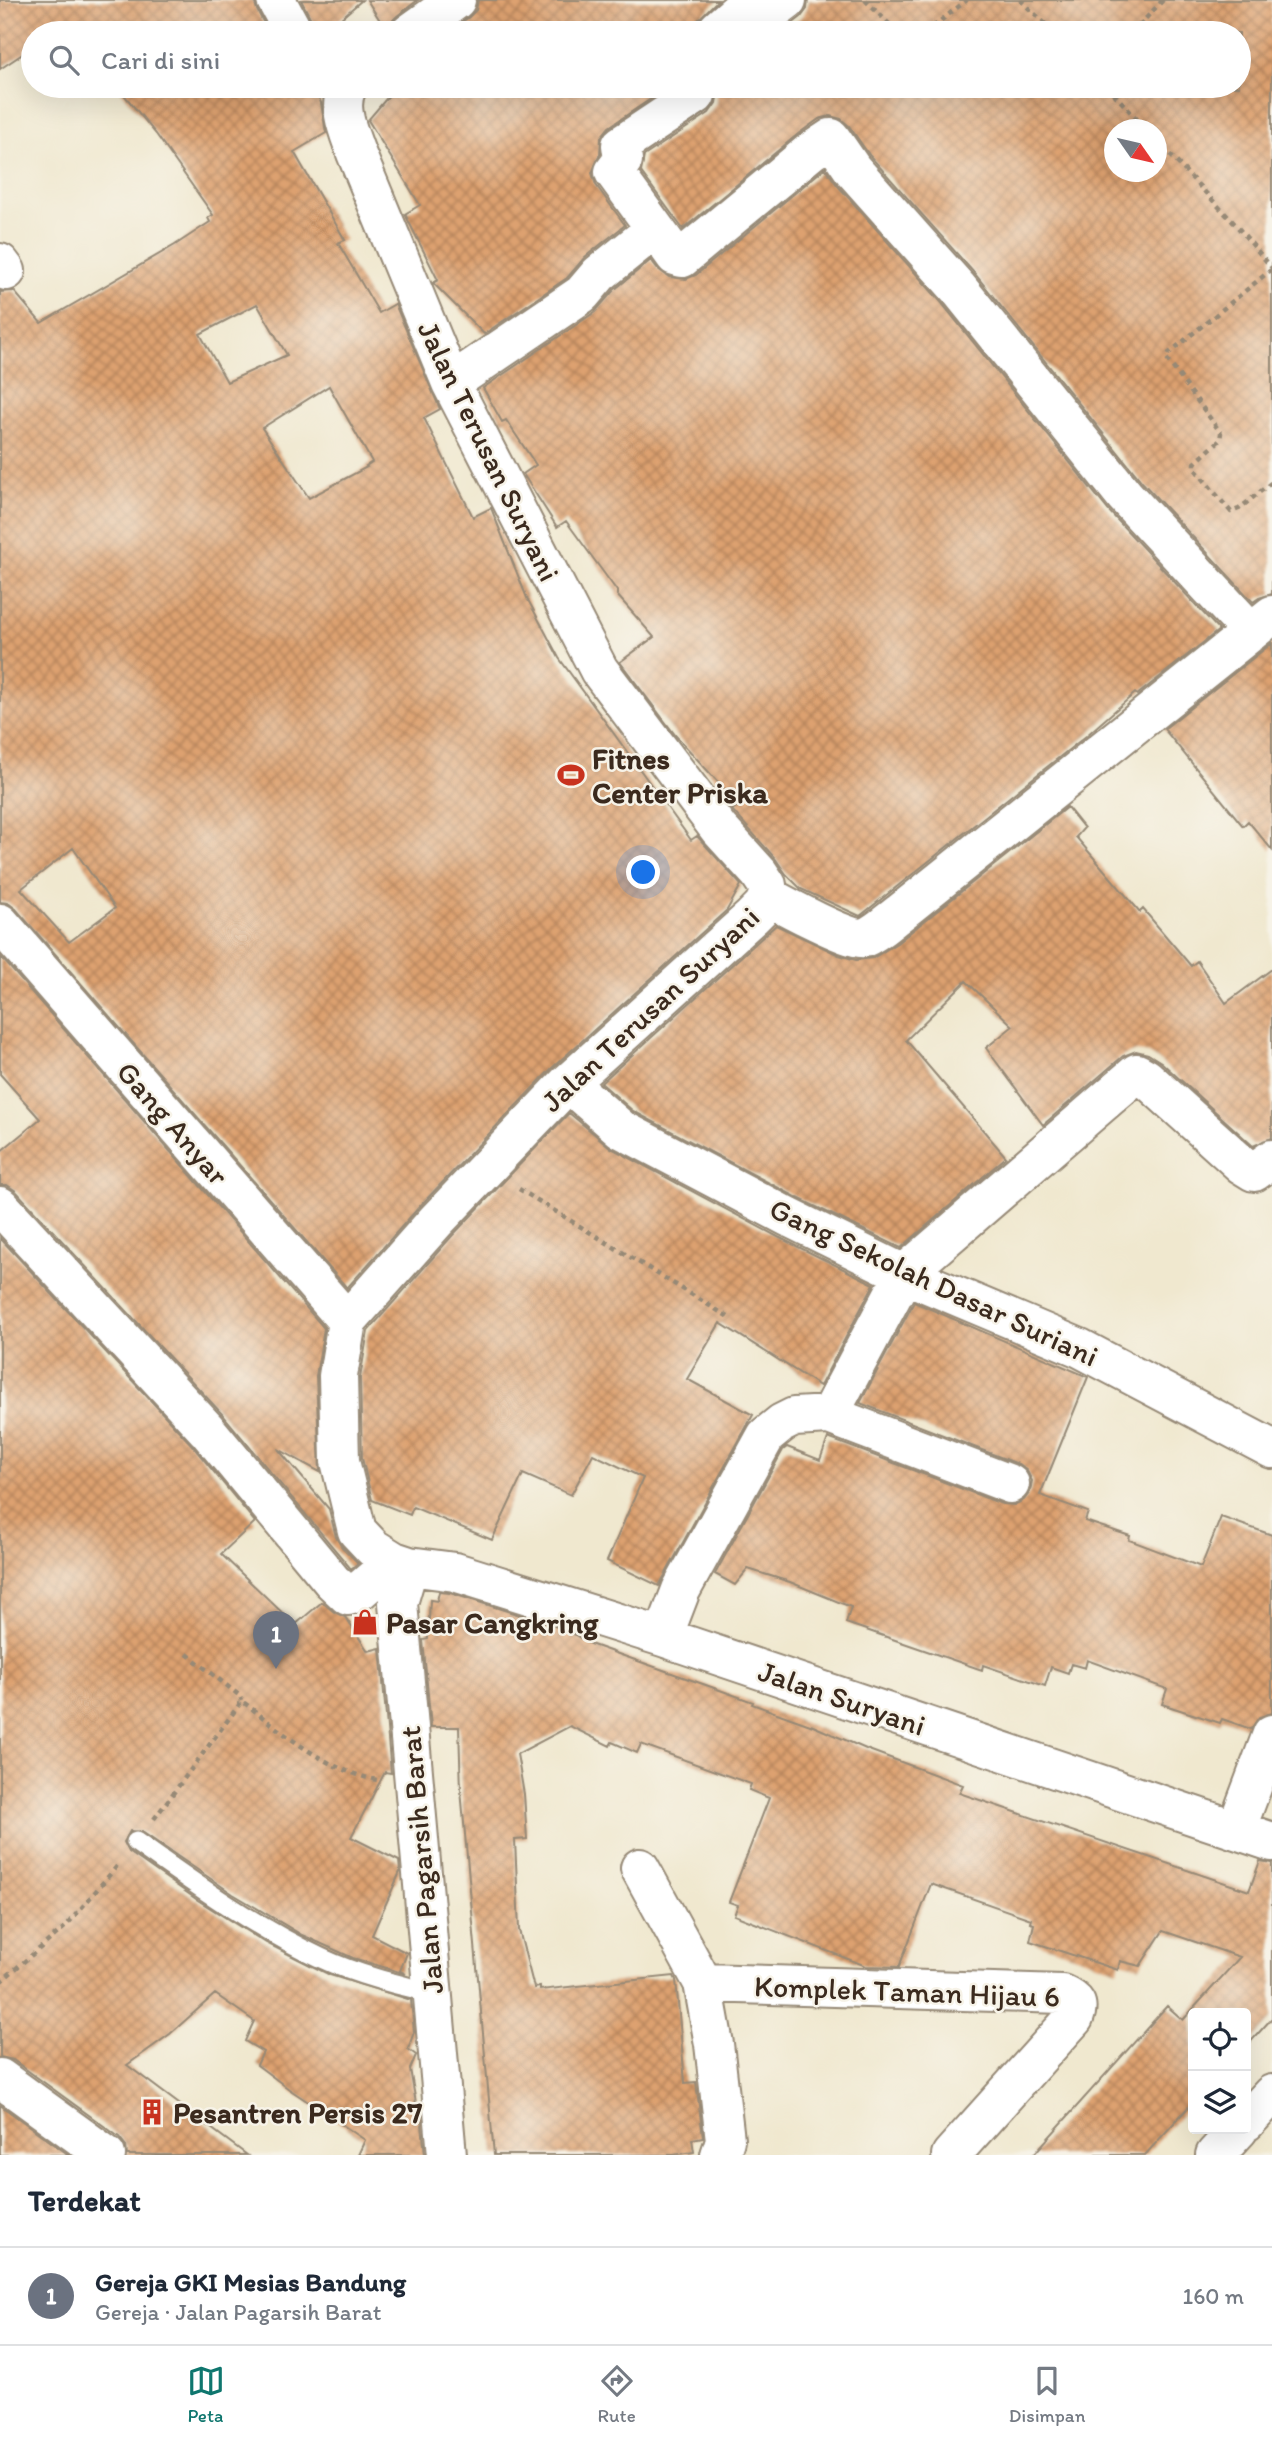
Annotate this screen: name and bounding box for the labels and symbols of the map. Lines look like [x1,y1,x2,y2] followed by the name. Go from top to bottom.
[1104,119,1167,182] north arrow
[410,315,568,587] street label: Jalan Terusan Suryani
[592,740,768,811] place label: Fitnes Center Priska
[556,760,586,790] sports icon: Fitnes Center Priska
[626,855,660,889] your location
[533,898,767,1120] street label: Jalan Terusan Suryani
[109,1053,237,1193] street label: Gang Anyar
[764,1190,1104,1374] street label: Gang Sekolah Dasar Suriani
[386,1604,599,1641] place label: Pasar Cangkring
[350,1607,380,1637] shop icon: Pasar Cangkring
[253,1611,299,1669] pin: 1
[754,1652,930,1744] street label: Jalan Suryani
[391,1725,451,1995] street label: Jalan Pagarsih Barat
[753,1967,1061,2015] street label: Komplek Taman Hijau 6
[173,2094,422,2131] place label: Pesantren Persis 27
[137,2097,167,2127] building icon: Pesantren Persis 27

